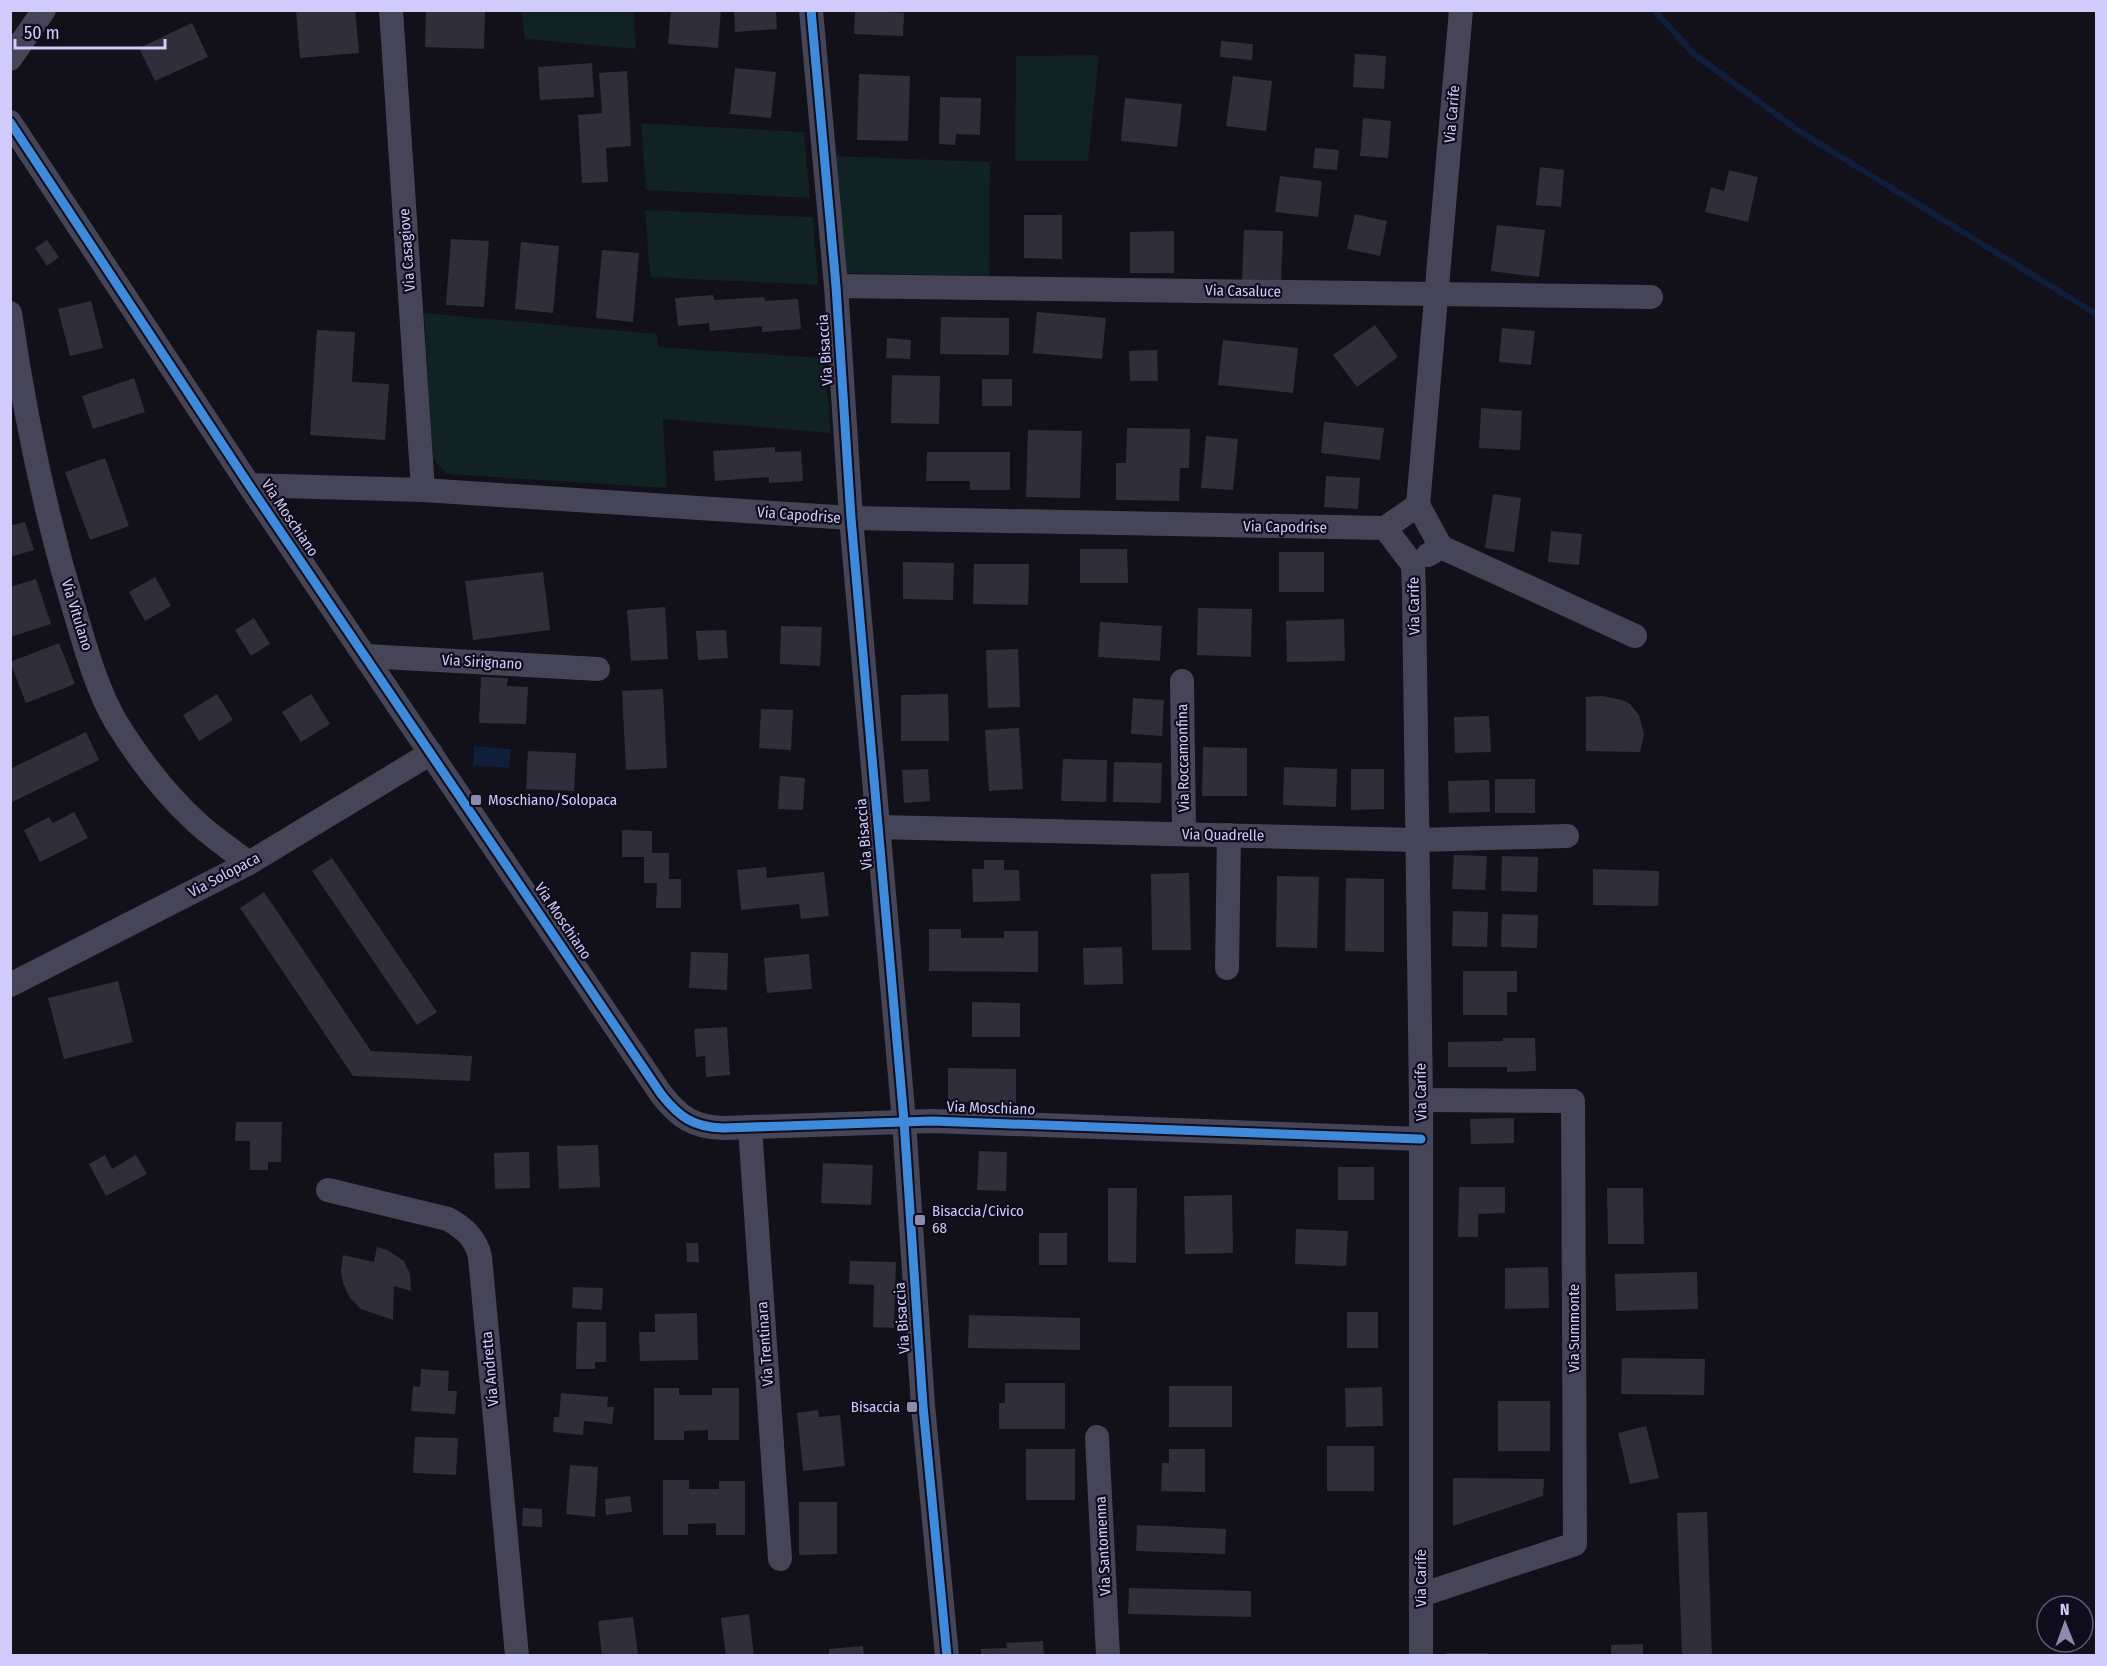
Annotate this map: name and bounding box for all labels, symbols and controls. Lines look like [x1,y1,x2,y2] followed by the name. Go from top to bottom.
[15,12,165,50] scale bar
[24,22,60,44] text: 50 m
[1441,84,1463,144] street label: Via Carife
[395,208,419,292] street label: Via Casagiove
[1205,281,1281,301] street label: Via Casaluce
[814,314,836,386] street label: Via Bisaccia
[258,476,322,560] street label: Via Moschiano
[757,503,841,527] street label: Via Capodrise
[1243,517,1327,537] street label: Via Capodrise
[58,577,96,653] street label: Via Vitulano
[1404,577,1424,635] street label: Via Carife
[441,651,523,673] street label: Via Sirignano
[1173,704,1193,812] street label: Via Roccamonfina
[488,791,617,809] place label: Moschiano/Solopaca
[469,793,483,807] marker: Moschiano/Solopaca
[852,798,876,870] street label: Via Bisaccia
[1182,825,1264,845] street label: Via Quadrelle
[185,849,263,901] street label: Via Solopaca
[531,879,595,963] street label: Via Moschiano
[1411,1063,1431,1121] street label: Via Carife
[946,1097,1036,1119] street label: Via Moschiano
[932,1202,1024,1237] place label: Bisaccia/Civico 68
[913,1213,927,1227] marker: Bisaccia/Civico 68
[891,1282,913,1354] street label: Via Bisaccia
[1565,1284,1583,1372] street label: Via Summonte
[753,1301,777,1387] street label: Via Trentinara
[478,1331,502,1407] street label: Via Andretta
[851,1398,900,1416] place label: Bisaccia
[905,1400,919,1414] marker: Bisaccia
[1091,1496,1115,1596] street label: Via Santomenna
[1412,1549,1430,1607] street label: Via Carife
[2035,1594,2095,1654] north arrow
[2060,1600,2070,1619] text: N

